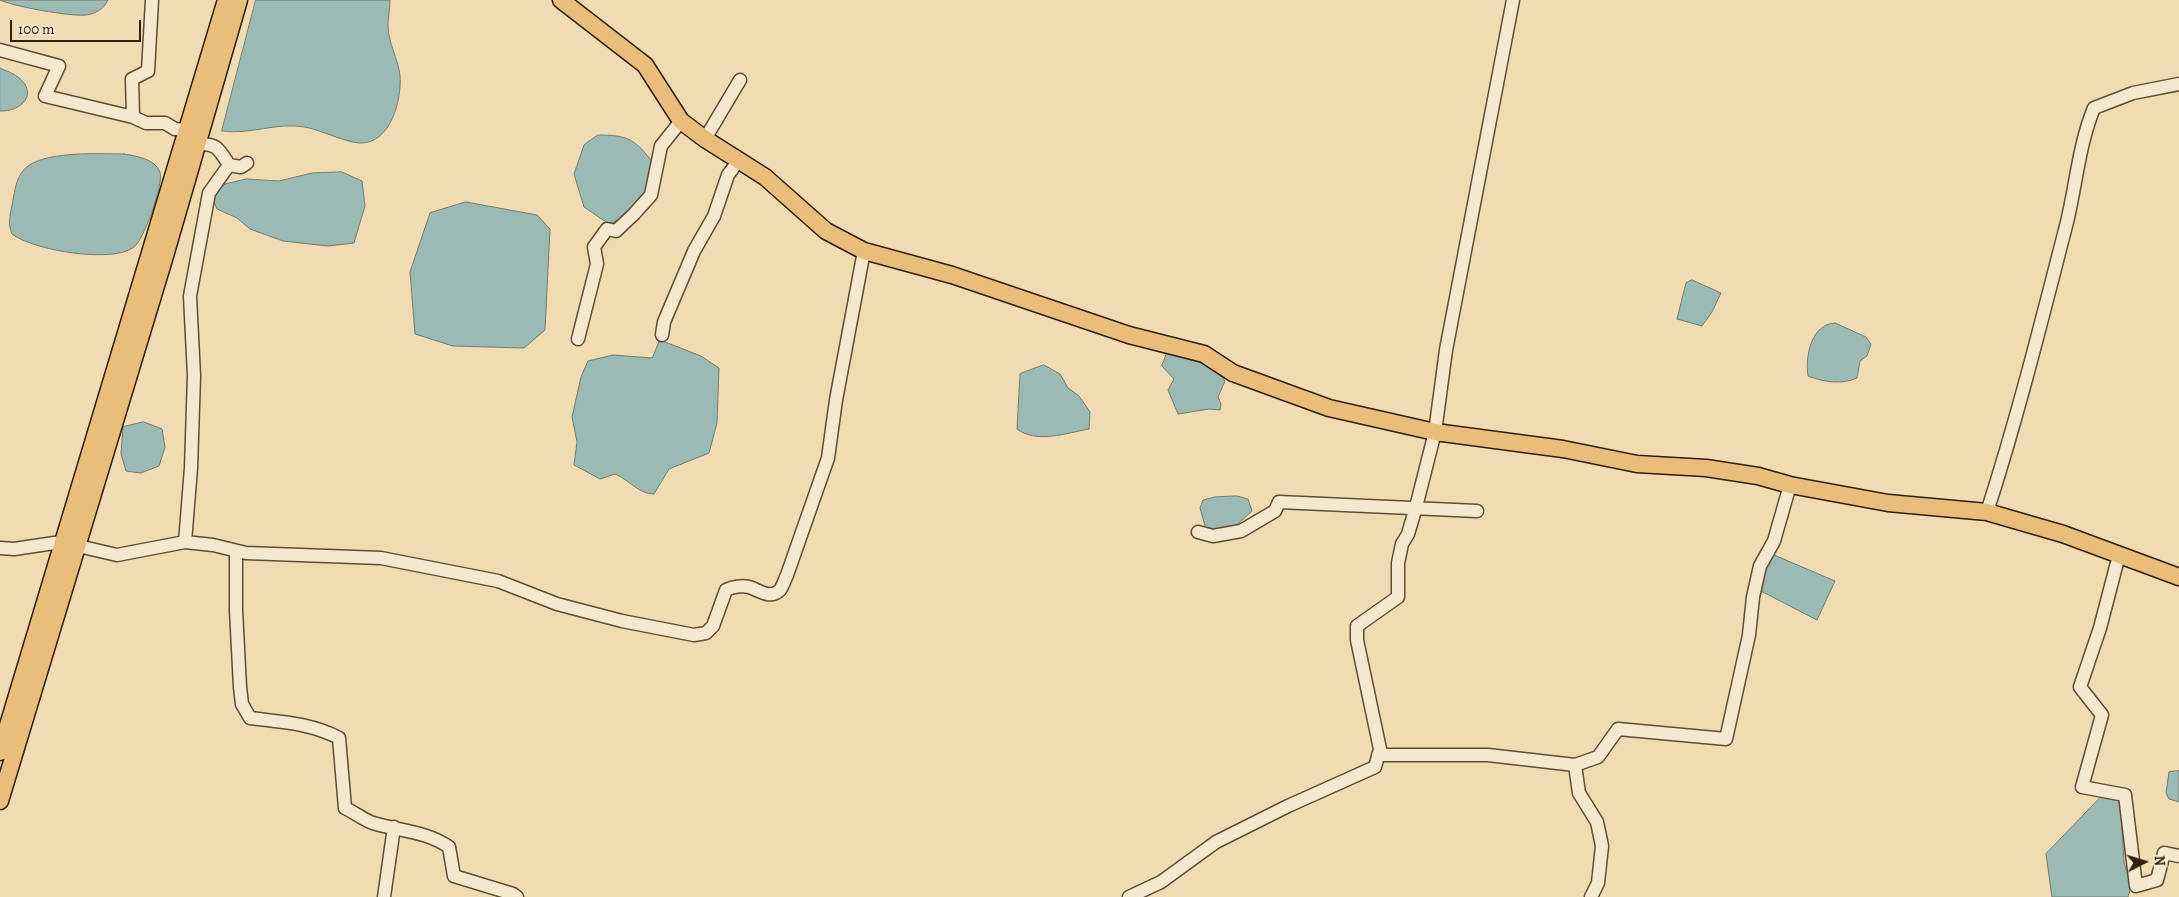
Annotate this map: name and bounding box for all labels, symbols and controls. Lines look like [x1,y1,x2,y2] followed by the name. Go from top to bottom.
[12,10,144,42] scale bar
[18,19,55,39] text: 100 m
[2119,837,2169,887] north arrow
[2150,855,2169,867] text: N

